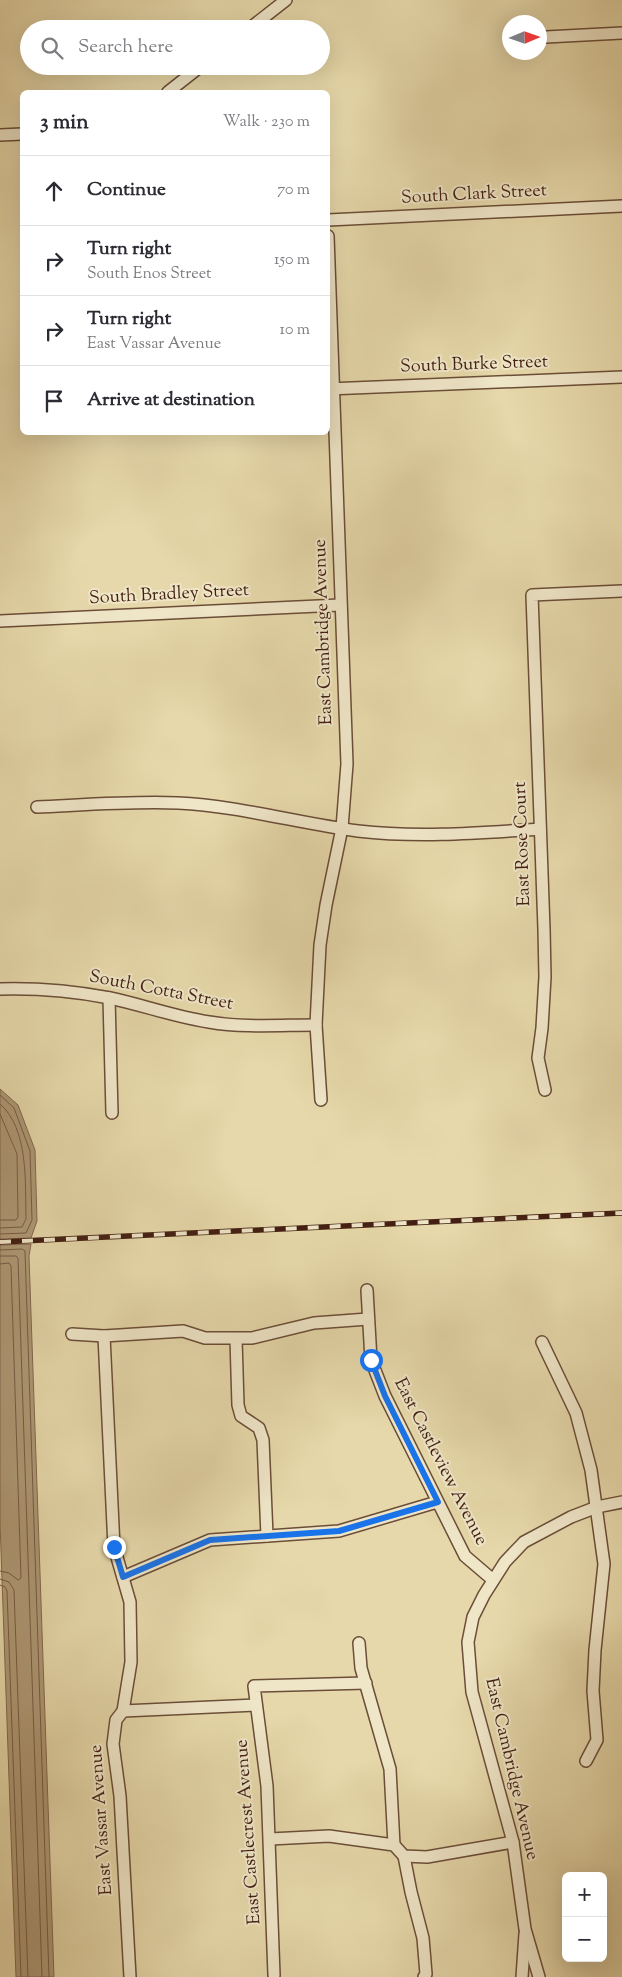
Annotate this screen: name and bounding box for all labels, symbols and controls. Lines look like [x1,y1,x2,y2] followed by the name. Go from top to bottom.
[502,15,547,60] north arrow
[20,20,330,75] search box
[38,34,66,62] icon: search
[78,34,173,61] text: Search here
[40,108,89,138] text: 3 min
[223,111,310,134] text: Walk · 230 m
[40,177,68,205] icon: ahead
[87,177,166,204] text: Continue
[400,178,548,212] street label: South Clark Street
[277,179,310,202] text: 70 m
[87,236,171,263] text: Turn right
[40,247,68,275] icon: right
[274,249,310,272] text: 150 m
[87,263,212,286] text: South Enos Street
[87,306,171,333] text: Turn right
[40,317,68,345] icon: right
[280,319,310,342] text: 10 m
[87,333,221,356] text: East Vassar Avenue
[400,349,548,381] street label: South Burke Street
[40,387,68,415] icon: arrive
[87,387,255,414] text: Arrive at destination
[308,539,340,725] street label: East Cambridge Avenue
[88,578,250,612] street label: South Bradley Street
[508,781,538,907] street label: East Rose Court
[87,964,235,1018] street label: South Cotta Street
[360,1349,383,1372] route start
[386,1374,494,1550] street label: East Castleview Avenue
[103,1536,126,1559] route end
[477,1675,545,1863] street label: East Cambridge Avenue
[230,1738,268,1926] street label: East Castlecrest Avenue
[84,1744,120,1896] street label: East Vassar Avenue
[562,1872,607,1962] map controls
[562,1872,607,1917] button: +
[562,1917,607,1962] button: −

